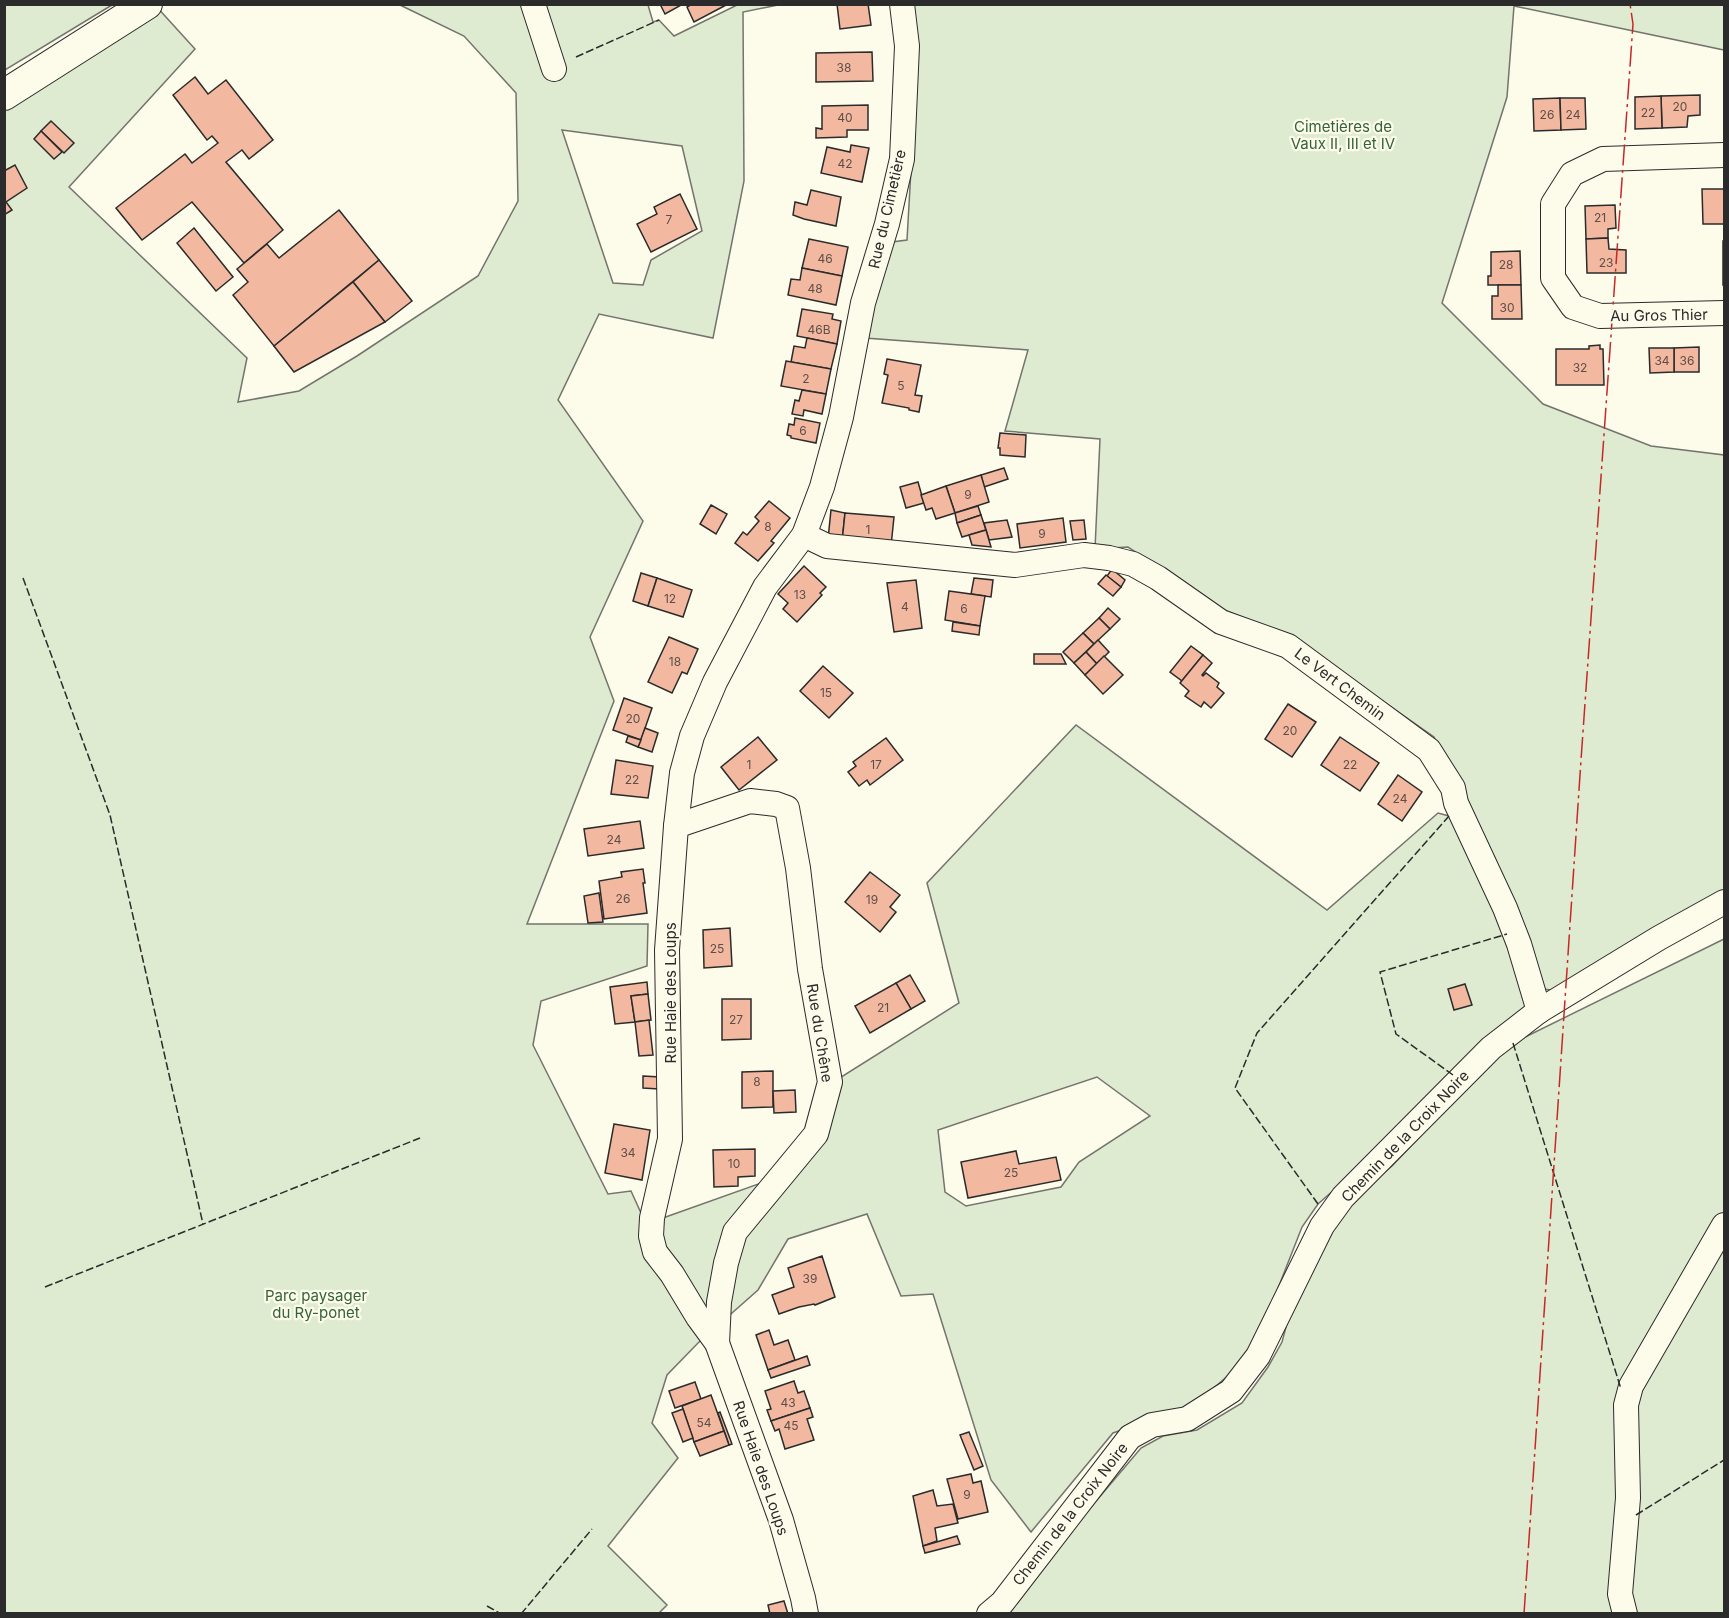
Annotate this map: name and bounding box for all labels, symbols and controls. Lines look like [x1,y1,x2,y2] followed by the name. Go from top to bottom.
[837,60,851,75] house number: 38
[1673,99,1687,114] house number: 20
[1641,105,1655,120] house number: 22
[1540,107,1554,122] house number: 26
[1566,107,1581,122] house number: 24
[837,110,853,125] house number: 40
[1291,117,1395,153] park label: Cimetières de Vaux II, III et IV
[864,148,910,270] street label: Rue du Cimetière
[837,156,853,171] house number: 42
[1594,210,1606,225] house number: 21
[666,212,673,227] house number: 7
[817,251,833,266] house number: 46
[1599,255,1613,270] house number: 23
[1499,257,1513,272] house number: 28
[807,281,823,296] house number: 48
[1500,300,1514,315] house number: 30
[1610,305,1708,325] street label: Au Gros Thier
[807,322,831,337] house number: 46B
[1654,353,1670,368] house number: 34
[1680,353,1694,368] house number: 36
[1573,360,1587,375] house number: 32
[802,371,810,386] house number: 2
[897,378,905,393] house number: 5
[799,423,807,438] house number: 6
[964,487,972,502] house number: 9
[764,519,772,534] house number: 8
[866,522,870,537] house number: 1
[1038,526,1046,541] house number: 9
[794,587,806,602] house number: 13
[664,591,676,606] house number: 12
[901,599,909,614] house number: 4
[960,601,968,616] house number: 6
[1291,644,1389,724] street label: Le Vert Chemin
[669,654,681,669] house number: 18
[820,685,832,700] house number: 15
[626,711,640,726] house number: 20
[1283,723,1297,738] house number: 20
[747,757,751,772] house number: 1
[870,757,882,772] house number: 17
[1343,757,1357,772] house number: 22
[625,772,639,787] house number: 22
[1393,791,1408,806] house number: 24
[607,832,622,847] house number: 24
[616,891,630,906] house number: 26
[866,892,878,907] house number: 19
[661,922,680,1064] street label: Rue Haie des Loups
[710,941,724,956] house number: 25
[803,982,837,1084] street label: Rue du Chêne
[877,1000,889,1015] house number: 21
[729,1012,743,1027] house number: 27
[1337,1066,1473,1206] street label: Chemin de la Croix Noire
[753,1074,761,1089] house number: 8
[620,1145,636,1160] house number: 34
[728,1156,740,1171] house number: 10
[1004,1165,1018,1180] house number: 25
[803,1271,817,1286] house number: 39
[265,1286,367,1322] park label: Parc paysager du Ry-ponet
[780,1395,796,1410] house number: 43
[729,1398,793,1538] street label: Rue Haie des Loups
[696,1415,712,1430] house number: 54
[783,1418,799,1433] house number: 45
[1008,1439,1132,1589] street label: Chemin de la Croix Noire
[963,1487,971,1502] house number: 9

